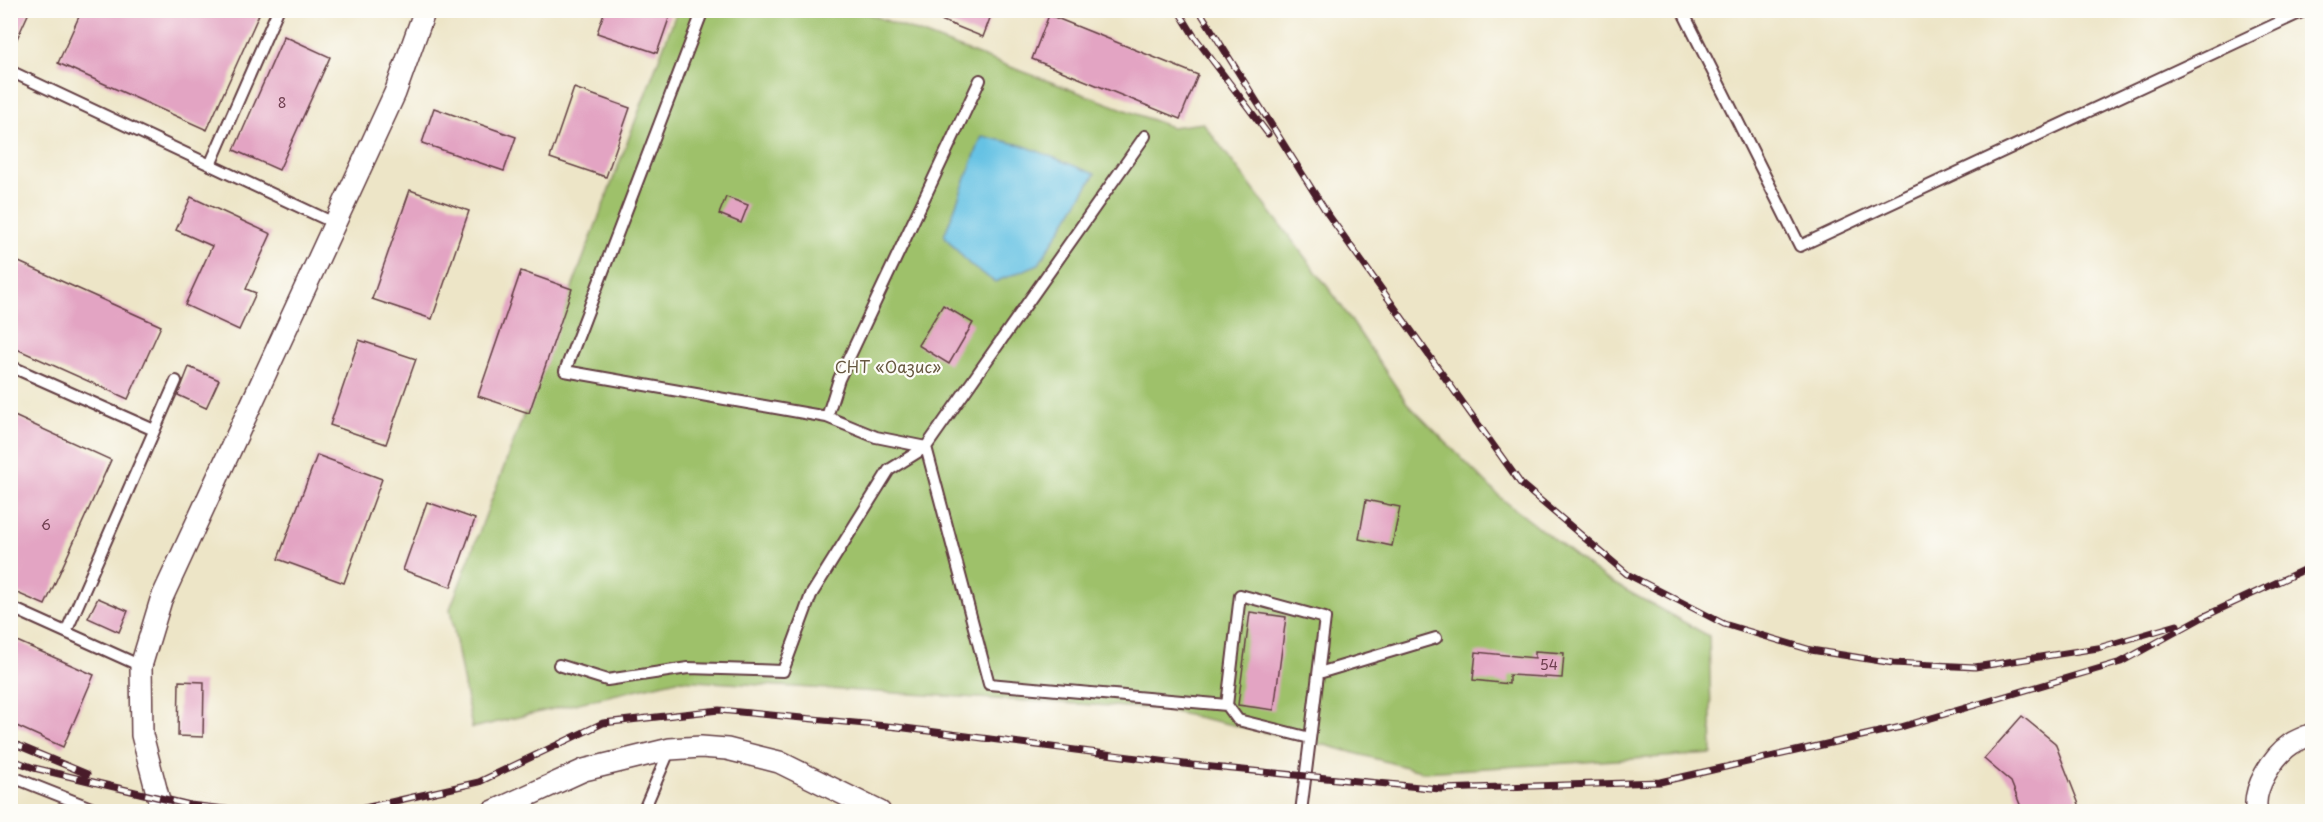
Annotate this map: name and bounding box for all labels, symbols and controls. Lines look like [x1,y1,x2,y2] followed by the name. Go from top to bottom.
[278,92,286,113] house number: 8
[835,354,941,378] park label: СНТ «Оазис»
[41,514,51,535] house number: 6
[1540,654,1558,675] house number: 54

